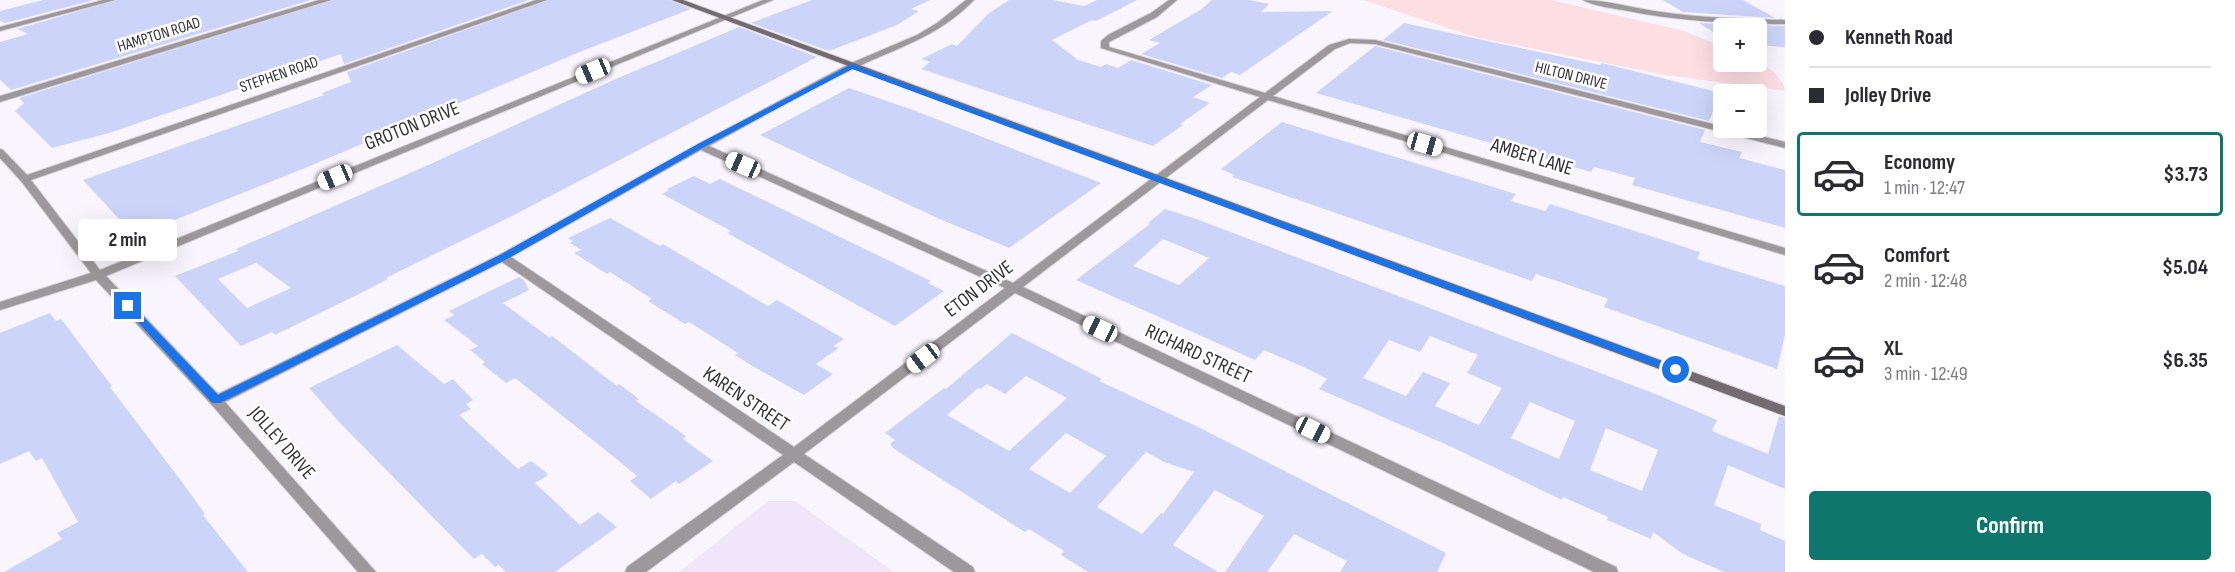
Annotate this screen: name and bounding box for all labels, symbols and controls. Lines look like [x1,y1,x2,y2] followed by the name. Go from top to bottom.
[115,13,203,57] street label: HAMPTON ROAD
[1713,18,1767,138] map controls
[1713,18,1767,72] button: +
[1845,24,1953,51] text: Kenneth Road
[237,53,321,97] street label: STEPHEN ROAD
[573,56,613,86] car
[1533,58,1609,94] street label: HILTON DRIVE
[1845,82,1931,109] text: Jolley Drive
[1713,84,1767,138] button: −
[361,96,463,156] street label: GROTON DRIVE
[1405,130,1445,158] car
[1487,133,1576,181] street label: AMBER LANE
[1812,147,1866,201] icon: car
[723,149,763,181] car
[1884,149,1955,176] text: Economy
[2163,161,2208,188] text: $3.73
[315,162,355,192] car
[1884,176,1965,200] text: 1 min · 12:47
[78,219,178,261] callout: 2 min
[108,228,147,252] text: 2 min
[1812,240,1866,294] icon: car
[1884,242,1950,269] text: Comfort
[2162,254,2208,281] text: $5.04
[940,255,1018,323] street label: ETON DRIVE
[1884,269,1967,293] text: 2 min · 12:48
[114,292,141,319] route end
[1080,313,1120,345] car
[1141,319,1255,389] street label: RICHARD STREET
[1812,333,1866,387] icon: car
[1884,335,1903,362] text: XL
[903,340,943,376] car
[2162,347,2208,374] text: $6.35
[1662,356,1689,383] route start
[698,361,794,437] street label: KAREN STREET
[1884,362,1968,386] text: 3 min · 12:49
[243,401,320,484] street label: JOLLEY DRIVE
[1293,414,1333,446] car
[1809,491,2211,560] button: Confirm

